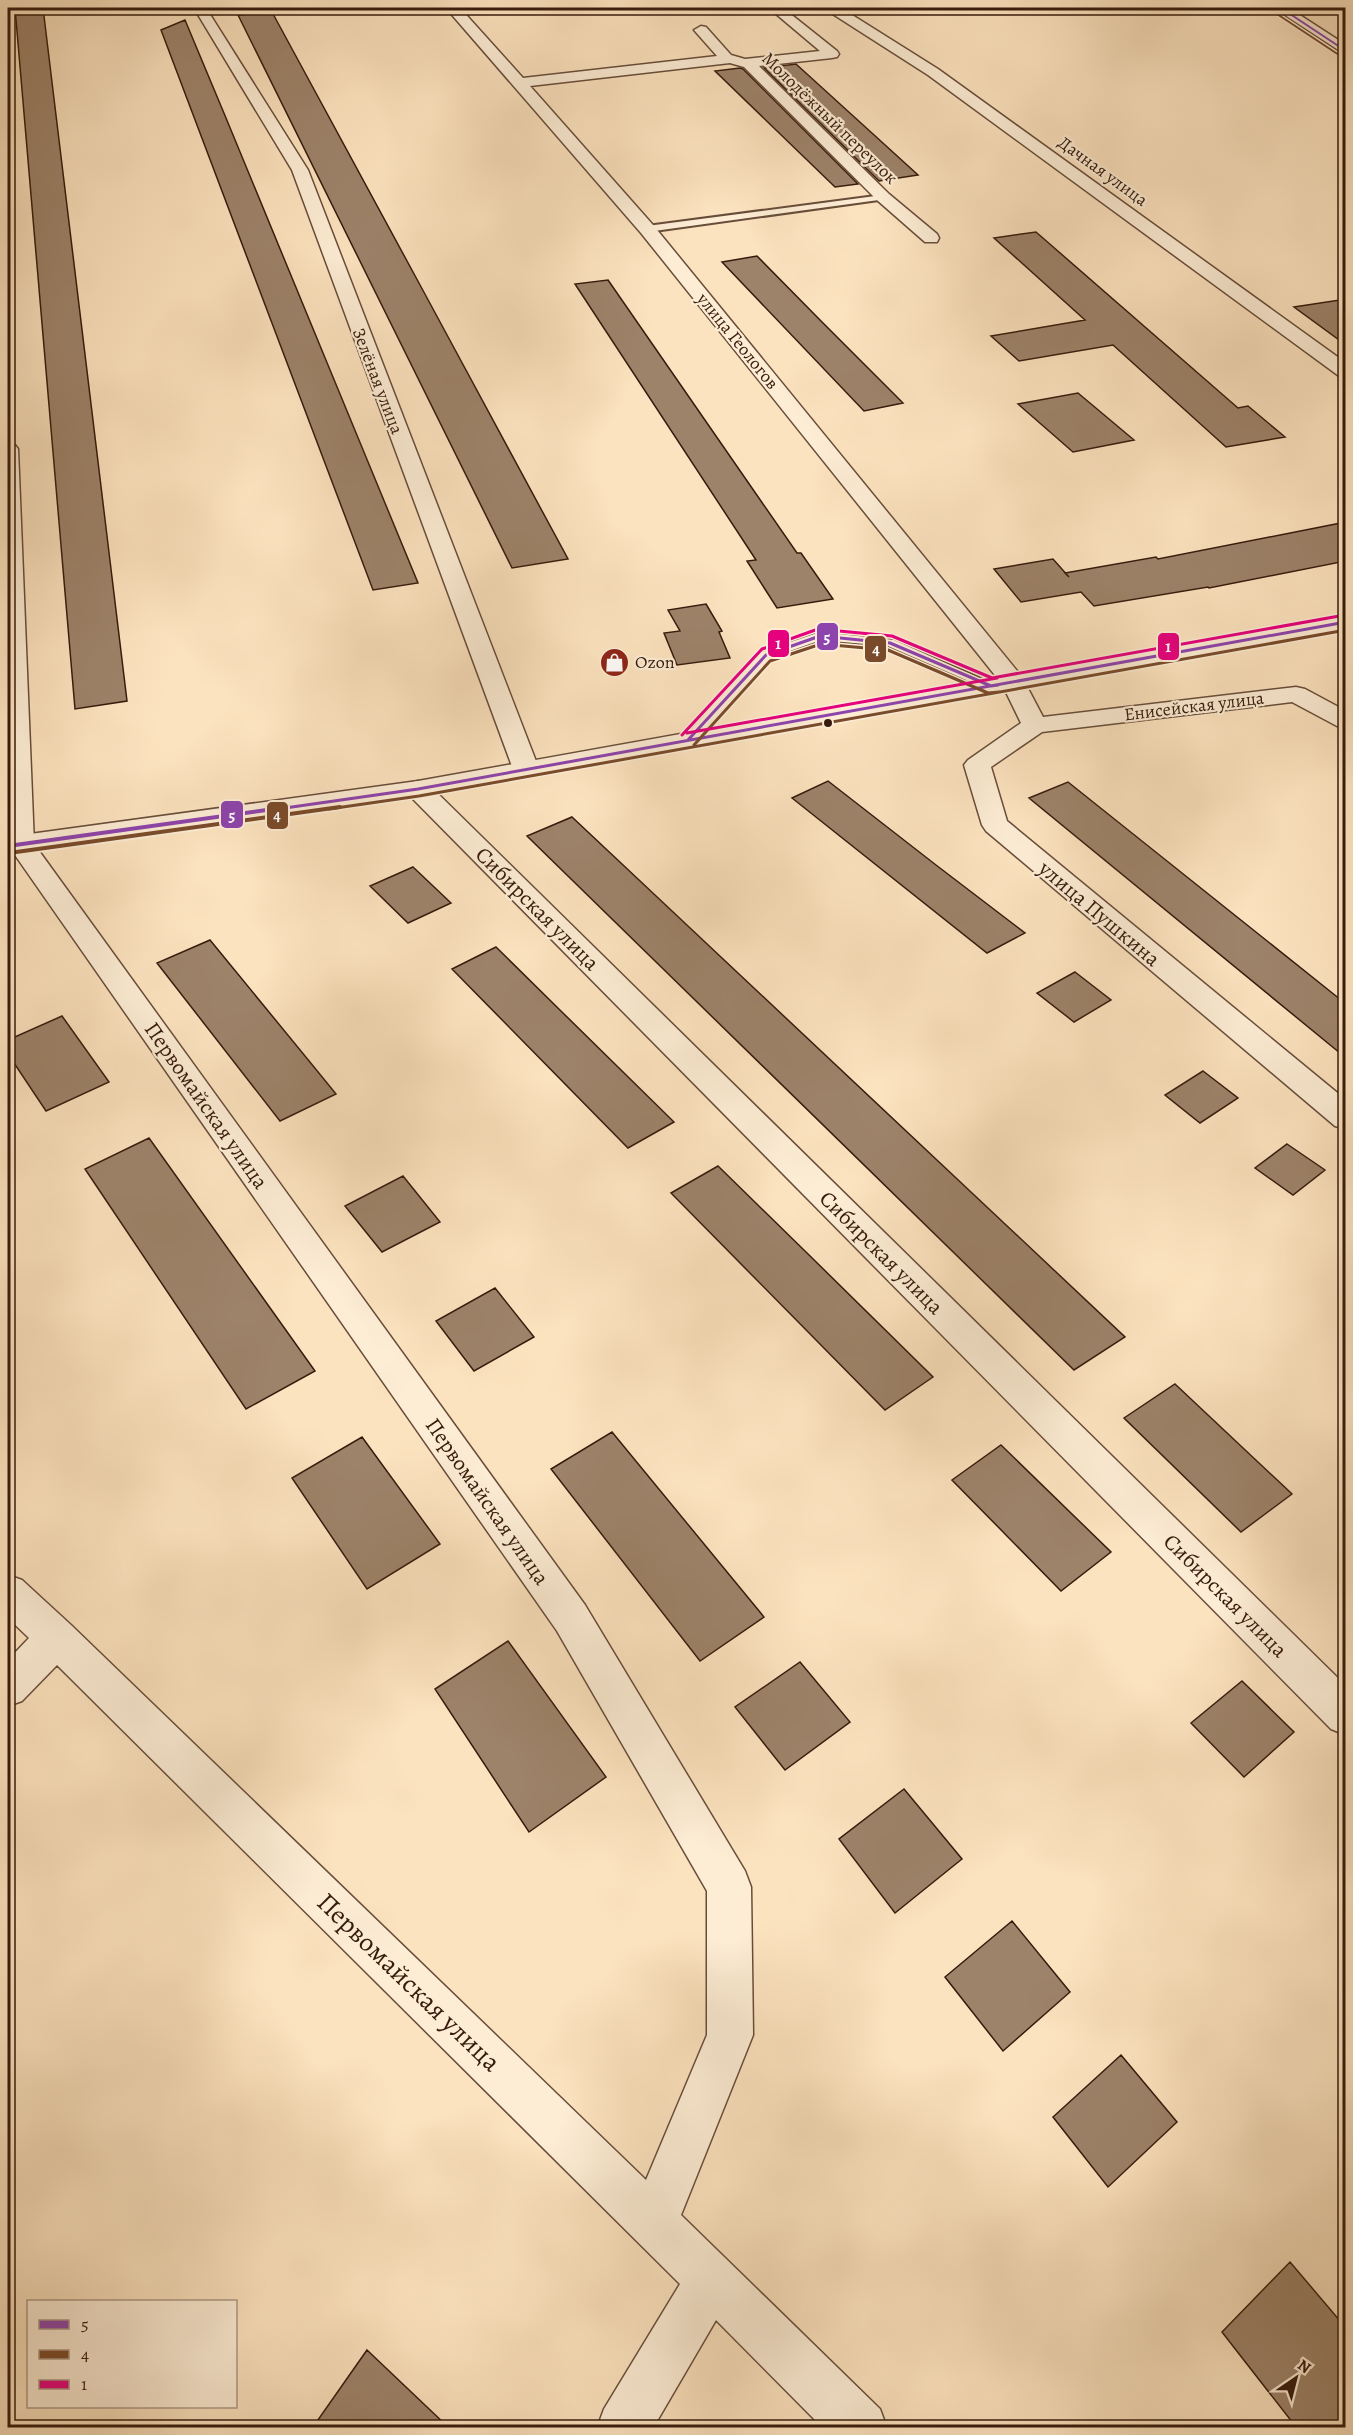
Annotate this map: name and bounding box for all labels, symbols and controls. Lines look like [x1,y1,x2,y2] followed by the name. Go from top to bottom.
[757,47,903,189] street label: Молодёжный переулок
[1053,130,1153,212] street label: Дачная улица
[691,287,784,394] street label: улица Геологов
[347,325,409,438] street label: Зелёная улица
[816,622,839,651] line badge: 5
[824,627,831,649] text: 5
[767,629,790,658] line badge: 1
[1157,632,1180,661] line badge: 1
[775,633,781,655] text: 1
[864,635,887,663] line badge: 4
[1165,636,1171,658] text: 1
[872,639,880,661] text: 4
[598,646,630,678] shop icon: Ozon
[635,650,675,674] place label: Ozon
[1123,685,1266,726] street label: Енисейская улица
[822,717,834,729] unlabelled marker
[220,800,244,829] line badge: 5
[266,801,289,830] line badge: 4
[229,805,236,827] text: 5
[273,805,281,827] text: 4
[469,840,606,978] street label: Сибирская улица
[1031,853,1167,974] street label: улица Пушкина
[137,1016,276,1196] street label: Первомайская улица
[813,1184,950,1322] street label: Сибирская улица
[418,1412,557,1592] street label: Первомайская улица
[1157,1527,1294,1665] street label: Сибирская улица
[309,1885,509,2080] street label: Первомайская улица
[27,2300,237,2408] legend
[81,2312,89,2336] text: 5
[81,2342,89,2366] text: 4
[1266,2348,1326,2408] north arrow
[1293,2354,1315,2379] text: N
[81,2372,87,2396] text: 1

